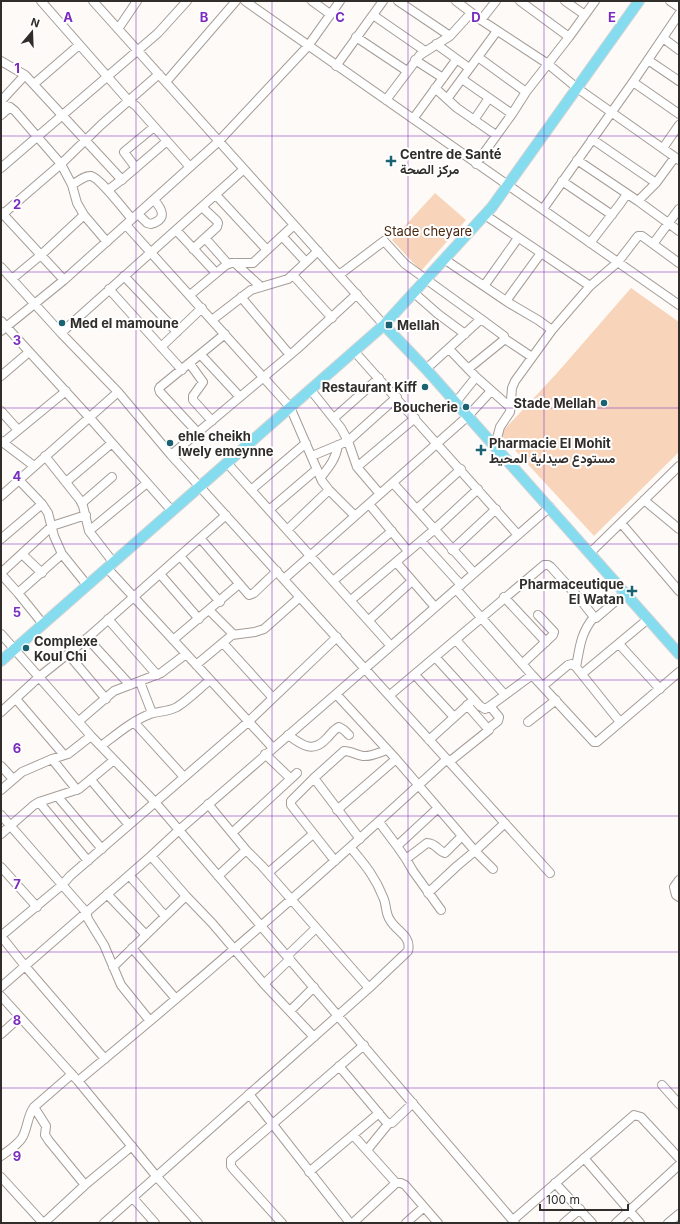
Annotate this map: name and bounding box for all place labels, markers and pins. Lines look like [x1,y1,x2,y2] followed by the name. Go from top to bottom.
[400,146,502,178] place label: Centre de Santé مركز الصحة
[385,155,397,167] marker: Centre de Santé مركز الصحة
[70,315,179,331] place label: Med el mamoune
[397,317,440,333] place label: Mellah
[57,318,67,328] marker: Med el mamoune
[384,320,394,330] marker: Mellah
[322,379,418,395] place label: Restaurant Kiff
[420,382,430,392] marker: Restaurant Kiff
[514,395,596,411] place label: Stade Mellah
[599,398,609,408] marker: Stade Mellah
[393,399,458,415] place label: Boucherie
[461,402,471,412] marker: Boucherie
[178,428,274,459] place label: ehle cheikh lwely emeynne
[489,435,615,467] place label: Pharmacie El Mohit مستودع صيدلية المحيط
[165,438,175,448] marker: ehle cheikh lwely emeynne
[476,445,486,455] marker: Pharmacie El Mohit مستودع صيدلية المحيط
[519,576,624,607] place label: Pharmaceutique El Watan
[627,586,637,596] marker: Pharmaceutique El Watan
[34,633,98,664] place label: Complexe Koul Chi
[21,643,31,653] marker: Complexe Koul Chi

